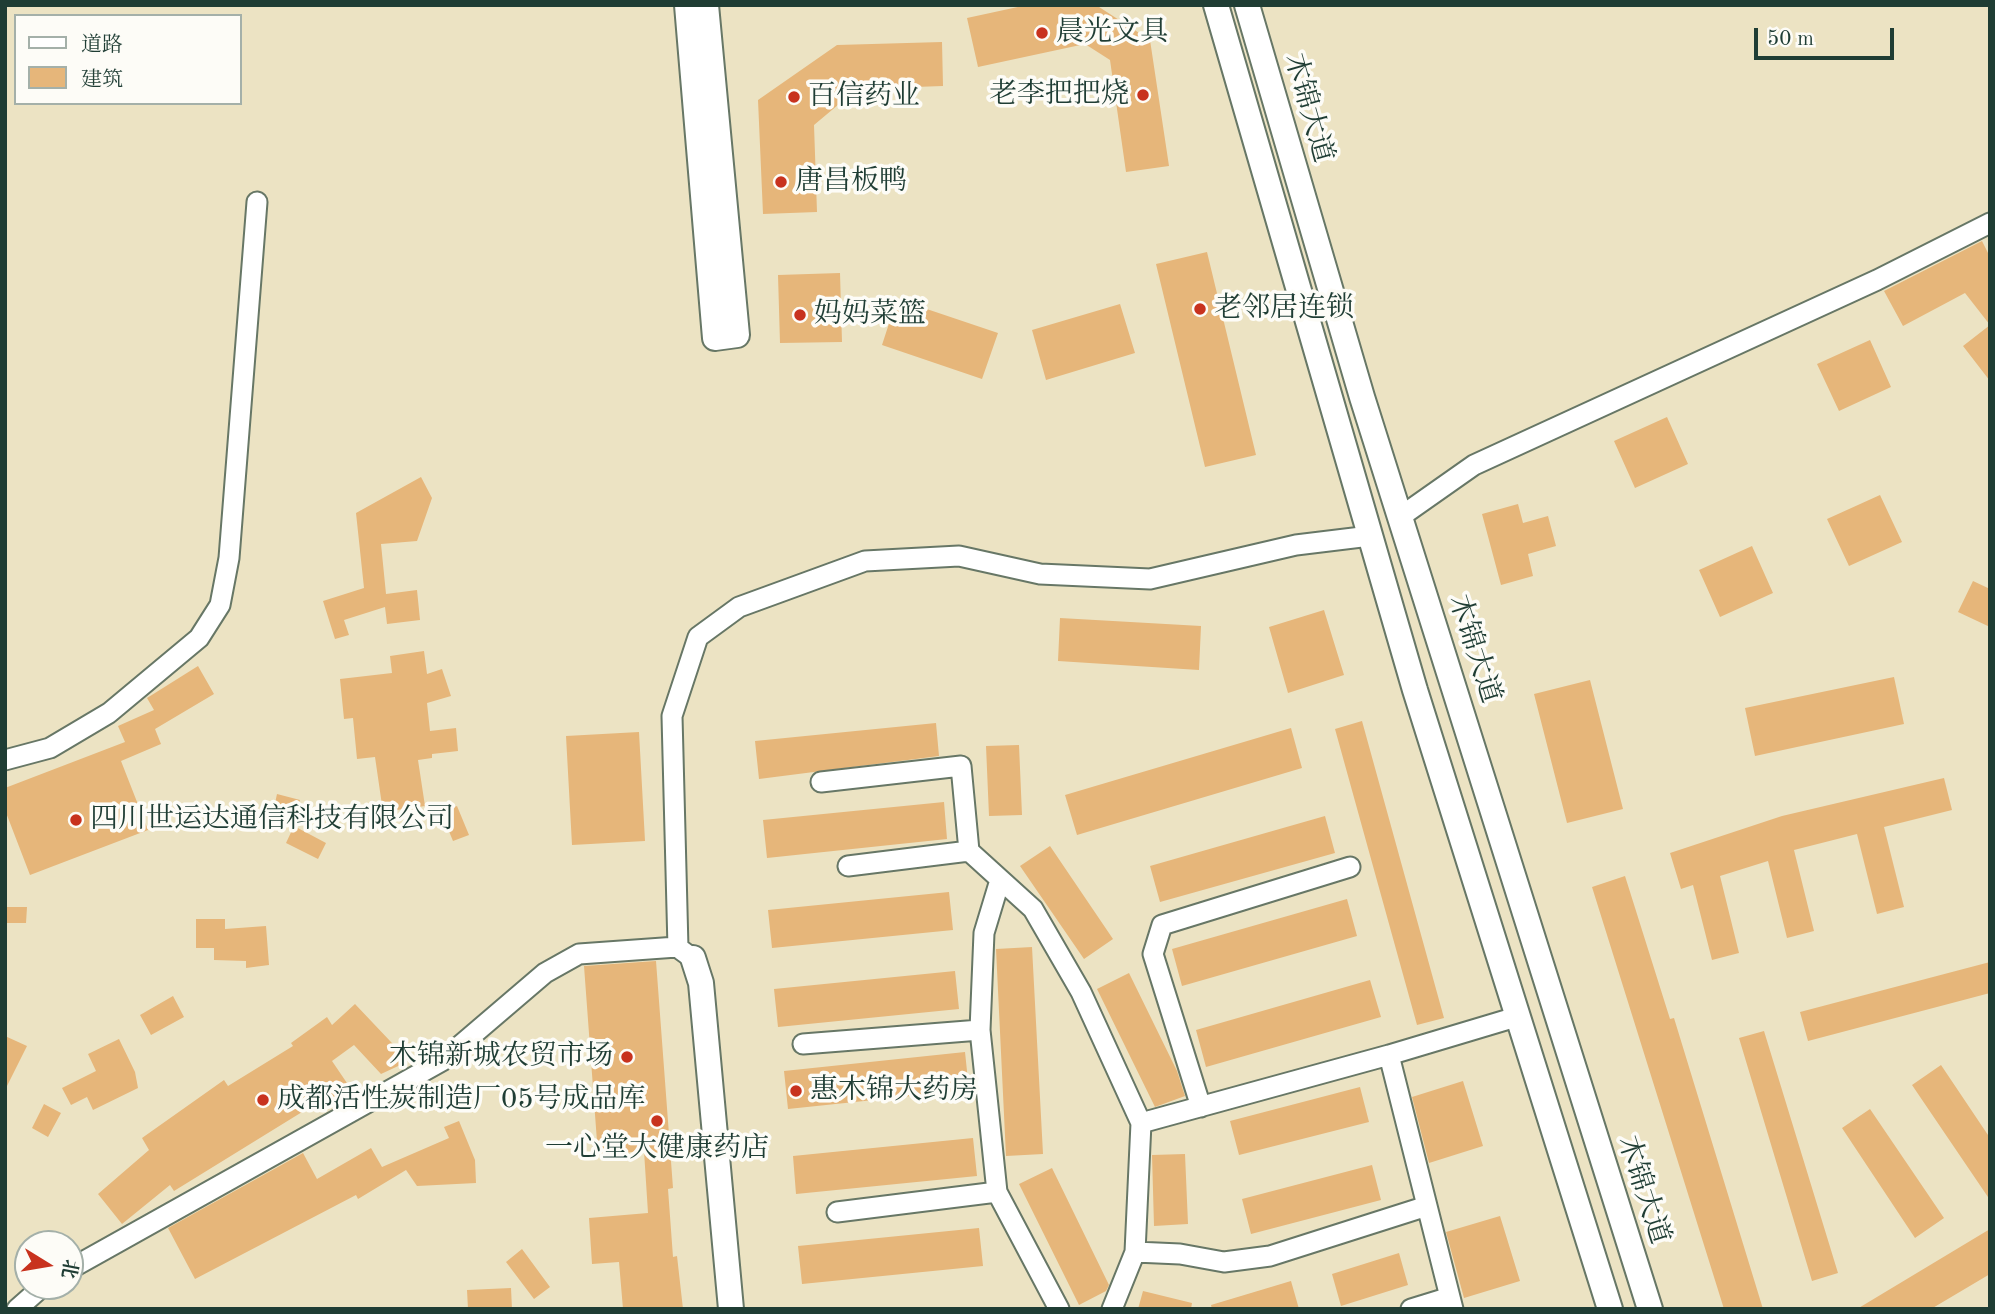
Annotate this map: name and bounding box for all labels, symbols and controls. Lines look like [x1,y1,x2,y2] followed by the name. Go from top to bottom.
[14,14,242,105] legend
[1757,14,1897,58] scale bar
[1056,16,1168,50] place label: 晨光文具
[1034,25,1050,41] marker: 晨光文具
[1767,29,1814,50] text: 50 m
[81,35,123,56] text: 道路
[1276,50,1340,166] street label: 木锦大道
[81,70,123,91] text: 建筑
[989,78,1129,112] place label: 老李把把烧
[808,80,920,114] place label: 百信药业
[1135,87,1151,103] marker: 老李把把烧
[786,89,802,105] marker: 百信药业
[795,165,907,199] place label: 唐昌板鸭
[773,174,789,190] marker: 唐昌板鸭
[1214,292,1354,326] place label: 老邻居连锁
[814,298,926,332] place label: 妈妈菜篮
[1192,301,1208,317] marker: 老邻居连锁
[792,307,808,323] marker: 妈妈菜篮
[1441,591,1507,707] street label: 木锦大道
[90,803,454,837] place label: 四川世运达通信科技有限公司
[68,812,84,828] marker: 四川世运达通信科技有限公司
[389,1040,613,1074] place label: 木锦新城农贸市场
[619,1049,635,1065] marker: 木锦新城农贸市场
[810,1074,978,1108] place label: 惠木锦大药房
[277,1083,645,1117] place label: 成都活性炭制造厂05号成品库
[788,1083,804,1099] marker: 惠木锦大药房
[255,1092,271,1108] marker: 成都活性炭制造厂05号成品库
[649,1113,665,1129] marker: 一心堂大健康药店
[545,1132,769,1166] place label: 一心堂大健康药店
[1610,1132,1676,1248] street label: 木锦大道
[14,1230,84,1300] north arrow
[57,1258,79,1280] text: 北

